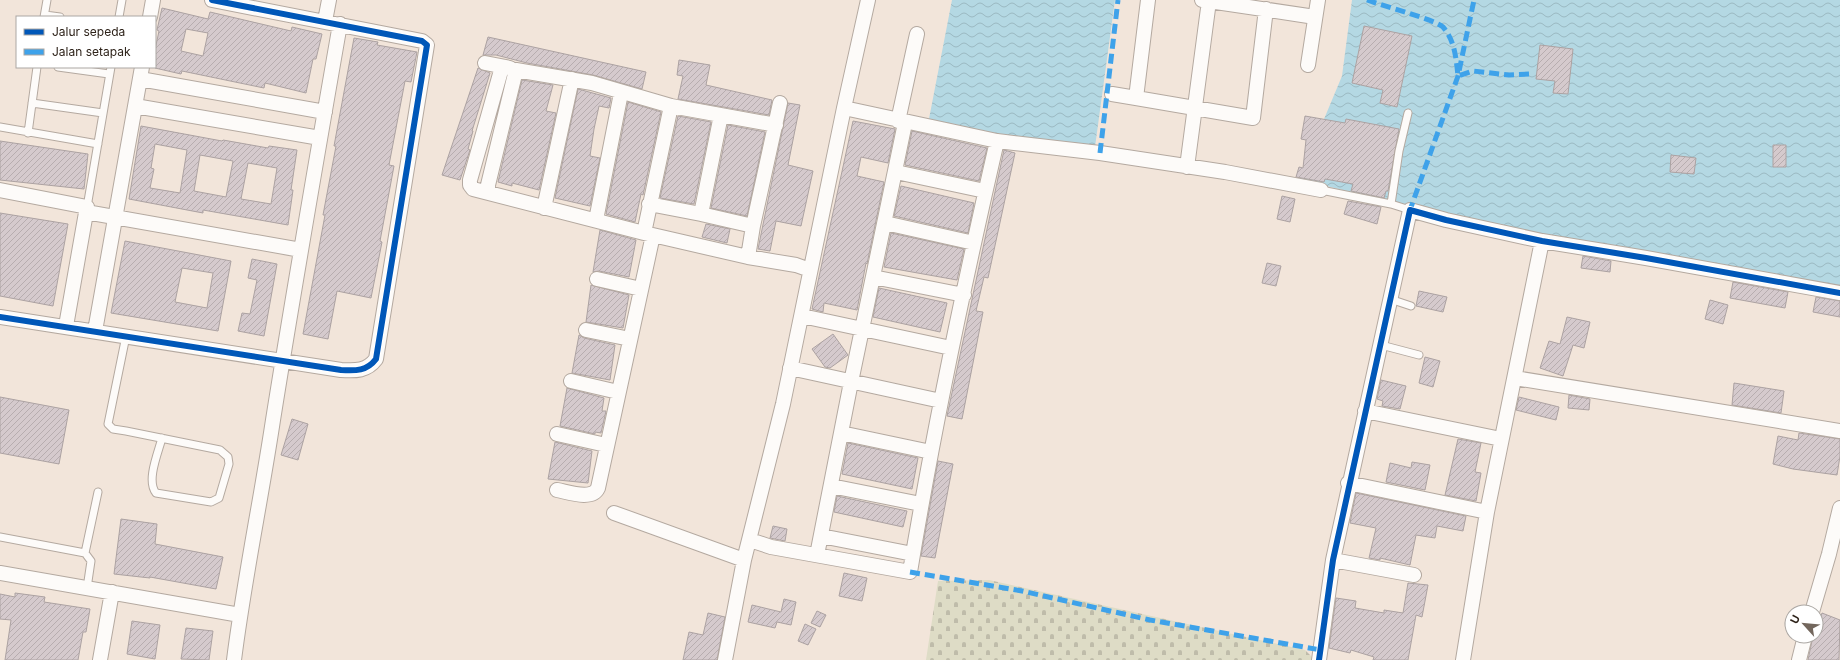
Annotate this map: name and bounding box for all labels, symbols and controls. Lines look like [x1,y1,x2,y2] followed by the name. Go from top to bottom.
[16,16,156,68] legend
[52,24,125,39] text: Jalur sepeda
[52,44,131,59] text: Jalan setapak
[1784,604,1824,644] north arrow
[1787,613,1803,626] text: U

